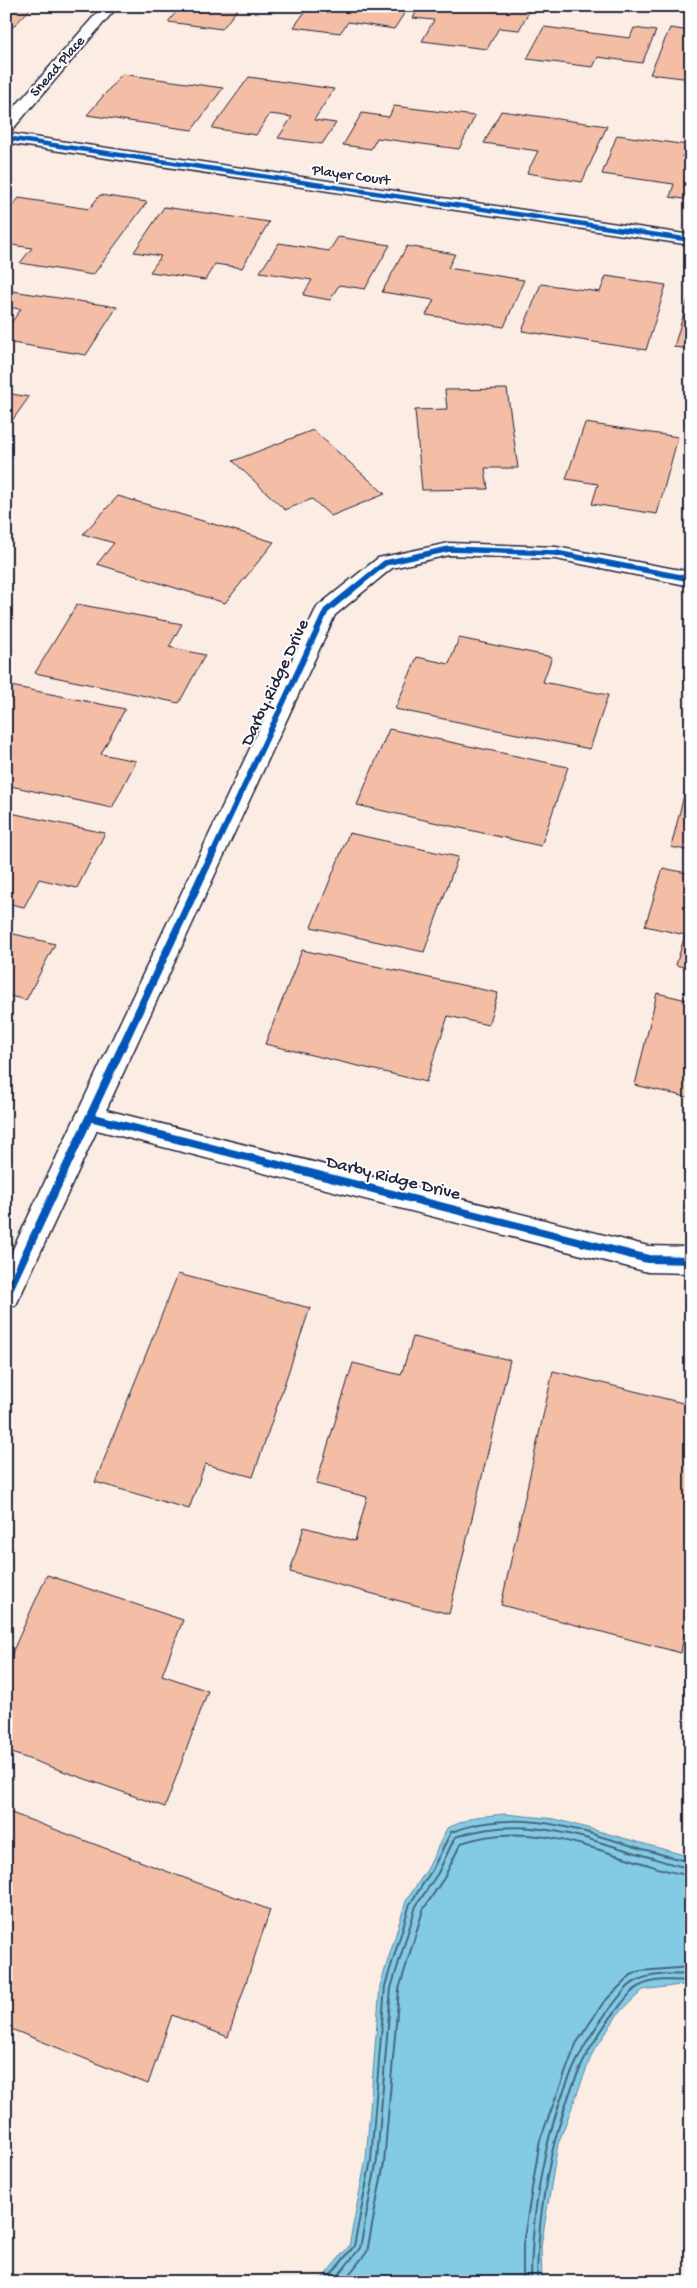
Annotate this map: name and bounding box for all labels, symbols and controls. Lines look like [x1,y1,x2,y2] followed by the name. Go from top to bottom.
[27,33,90,101] street label: Snead Place
[310,162,393,191] street label: Player Court
[237,616,315,751] street label: Darby Ridge Drive
[323,1152,463,1206] street label: Darby Ridge Drive

